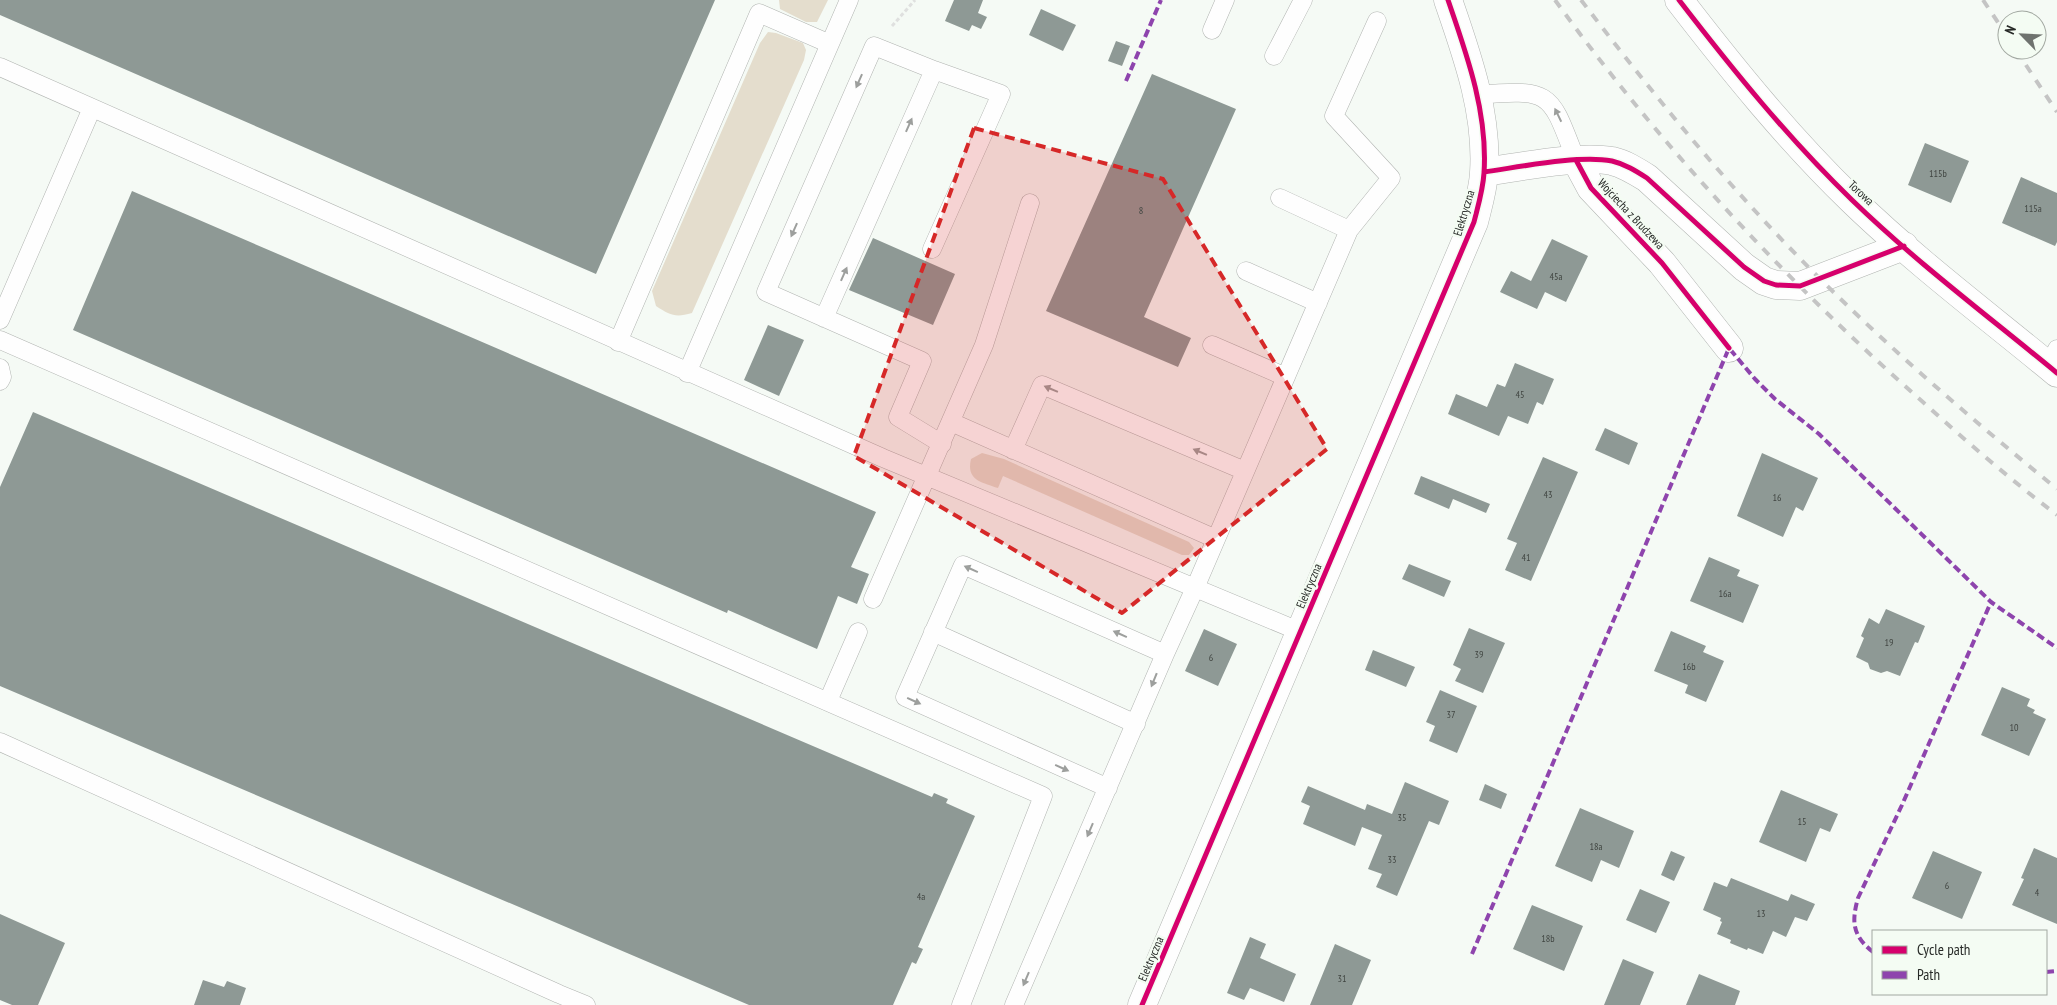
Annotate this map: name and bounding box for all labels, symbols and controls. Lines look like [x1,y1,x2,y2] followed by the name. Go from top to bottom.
[1997,10,2047,60] north arrow
[2000,23,2020,37] text: N
[854,74,862,88] one-way arrow
[1554,108,1562,122] one-way arrow
[906,118,914,132] one-way arrow
[1929,167,1947,180] house number: 115b
[1595,175,1668,252] street label: Wojciecha z Brudzewa
[1845,177,1877,208] street label: Torowa
[1449,188,1478,238] street label: Elektryczna
[2024,202,2042,215] house number: 115a
[1139,204,1143,217] house number: 8
[789,223,797,237] one-way arrow
[840,267,848,281] one-way arrow
[1550,270,1563,283] house number: 45a
[1043,385,1058,393] one-way arrow
[1516,388,1525,401] house number: 45
[1193,448,1207,456] one-way arrow
[1544,488,1553,501] house number: 43
[1773,491,1782,504] house number: 16
[1522,551,1531,564] house number: 41
[1292,561,1325,610] street label: Elektryczna
[964,564,978,572] one-way arrow
[1719,587,1732,600] house number: 16a
[1113,630,1127,638] one-way arrow
[1885,636,1894,649] house number: 19
[1475,648,1484,661] house number: 39
[1209,651,1214,664] house number: 6
[1682,660,1696,673] house number: 16b
[1149,673,1157,688] one-way arrow
[906,696,921,705] one-way arrow
[1447,708,1456,721] house number: 37
[2010,721,2019,734] house number: 10
[1055,764,1069,772] one-way arrow
[1398,811,1407,824] house number: 35
[1798,815,1807,828] house number: 15
[1085,823,1093,837] one-way arrow
[1590,840,1603,853] house number: 18a
[1388,853,1397,866] house number: 33
[1945,879,1950,892] house number: 6
[2035,886,2040,899] house number: 4
[917,890,925,903] house number: 4a
[1757,907,1766,920] house number: 13
[1872,930,2047,995] legend
[1541,932,1555,945] house number: 18b
[1134,934,1167,983] street label: Elektryczna
[1917,940,1970,959] text: Cycle path
[1917,965,1940,984] text: Path
[1021,972,1029,986] one-way arrow
[1338,972,1347,985] house number: 31

